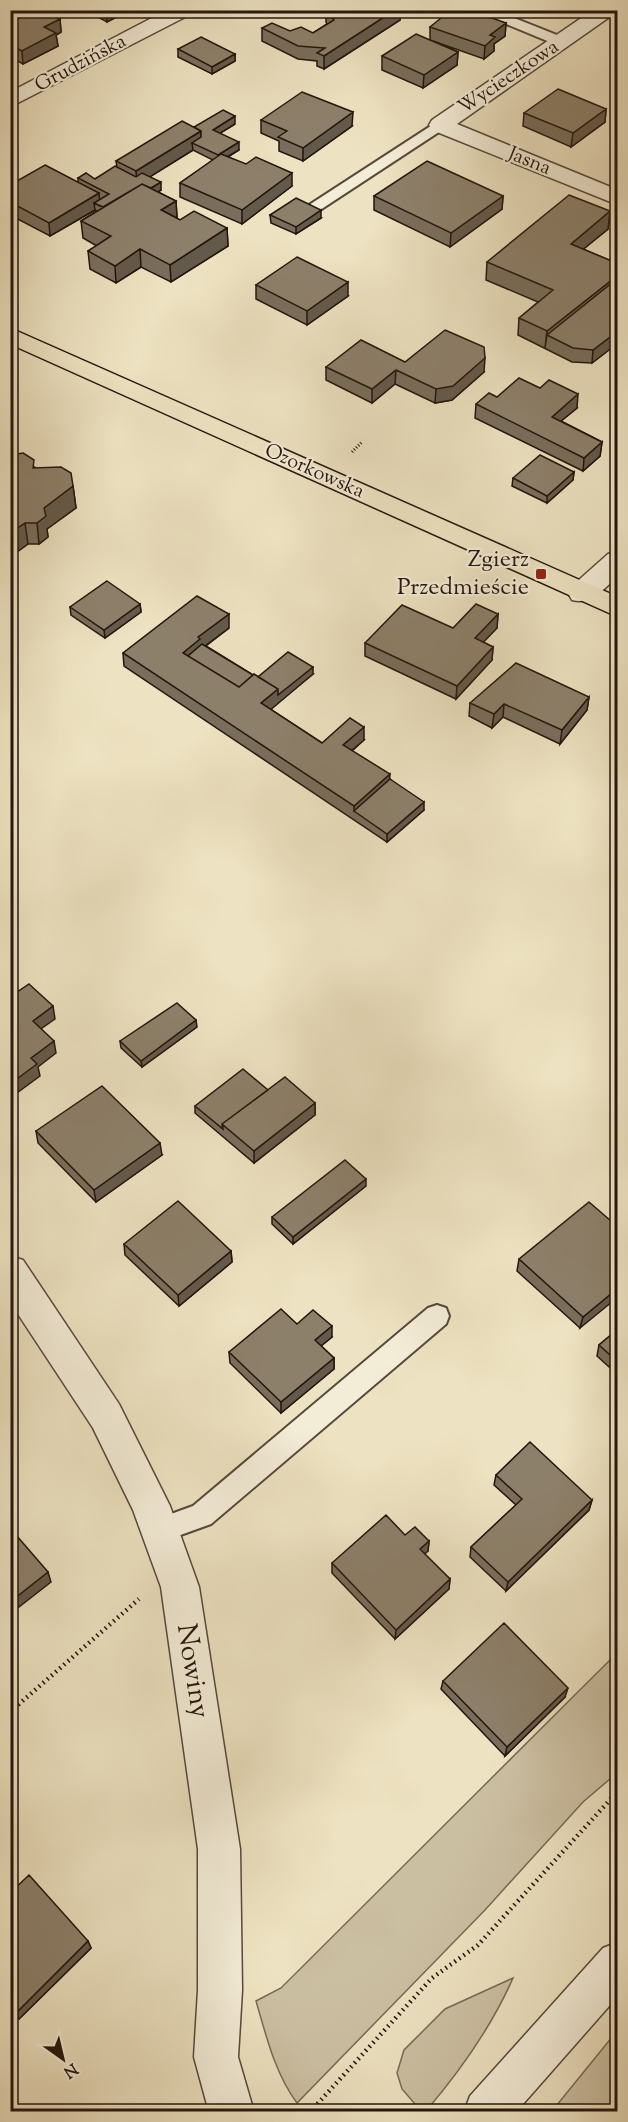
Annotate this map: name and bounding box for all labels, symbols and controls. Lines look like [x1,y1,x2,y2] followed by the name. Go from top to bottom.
[30,28,132,100] street label: Grudzińska
[453,33,565,123] street label: Wycieczkowa
[502,140,555,184] street label: Jasna
[259,437,369,507] street label: Ozorkowska
[397,543,529,605] place label: Zgierz Przedmieście
[534,567,548,581] marker: Zgierz Przedmieście
[165,1621,219,1721] street label: Nowiny
[33,2029,93,2089] north arrow
[58,2056,82,2083] text: N

